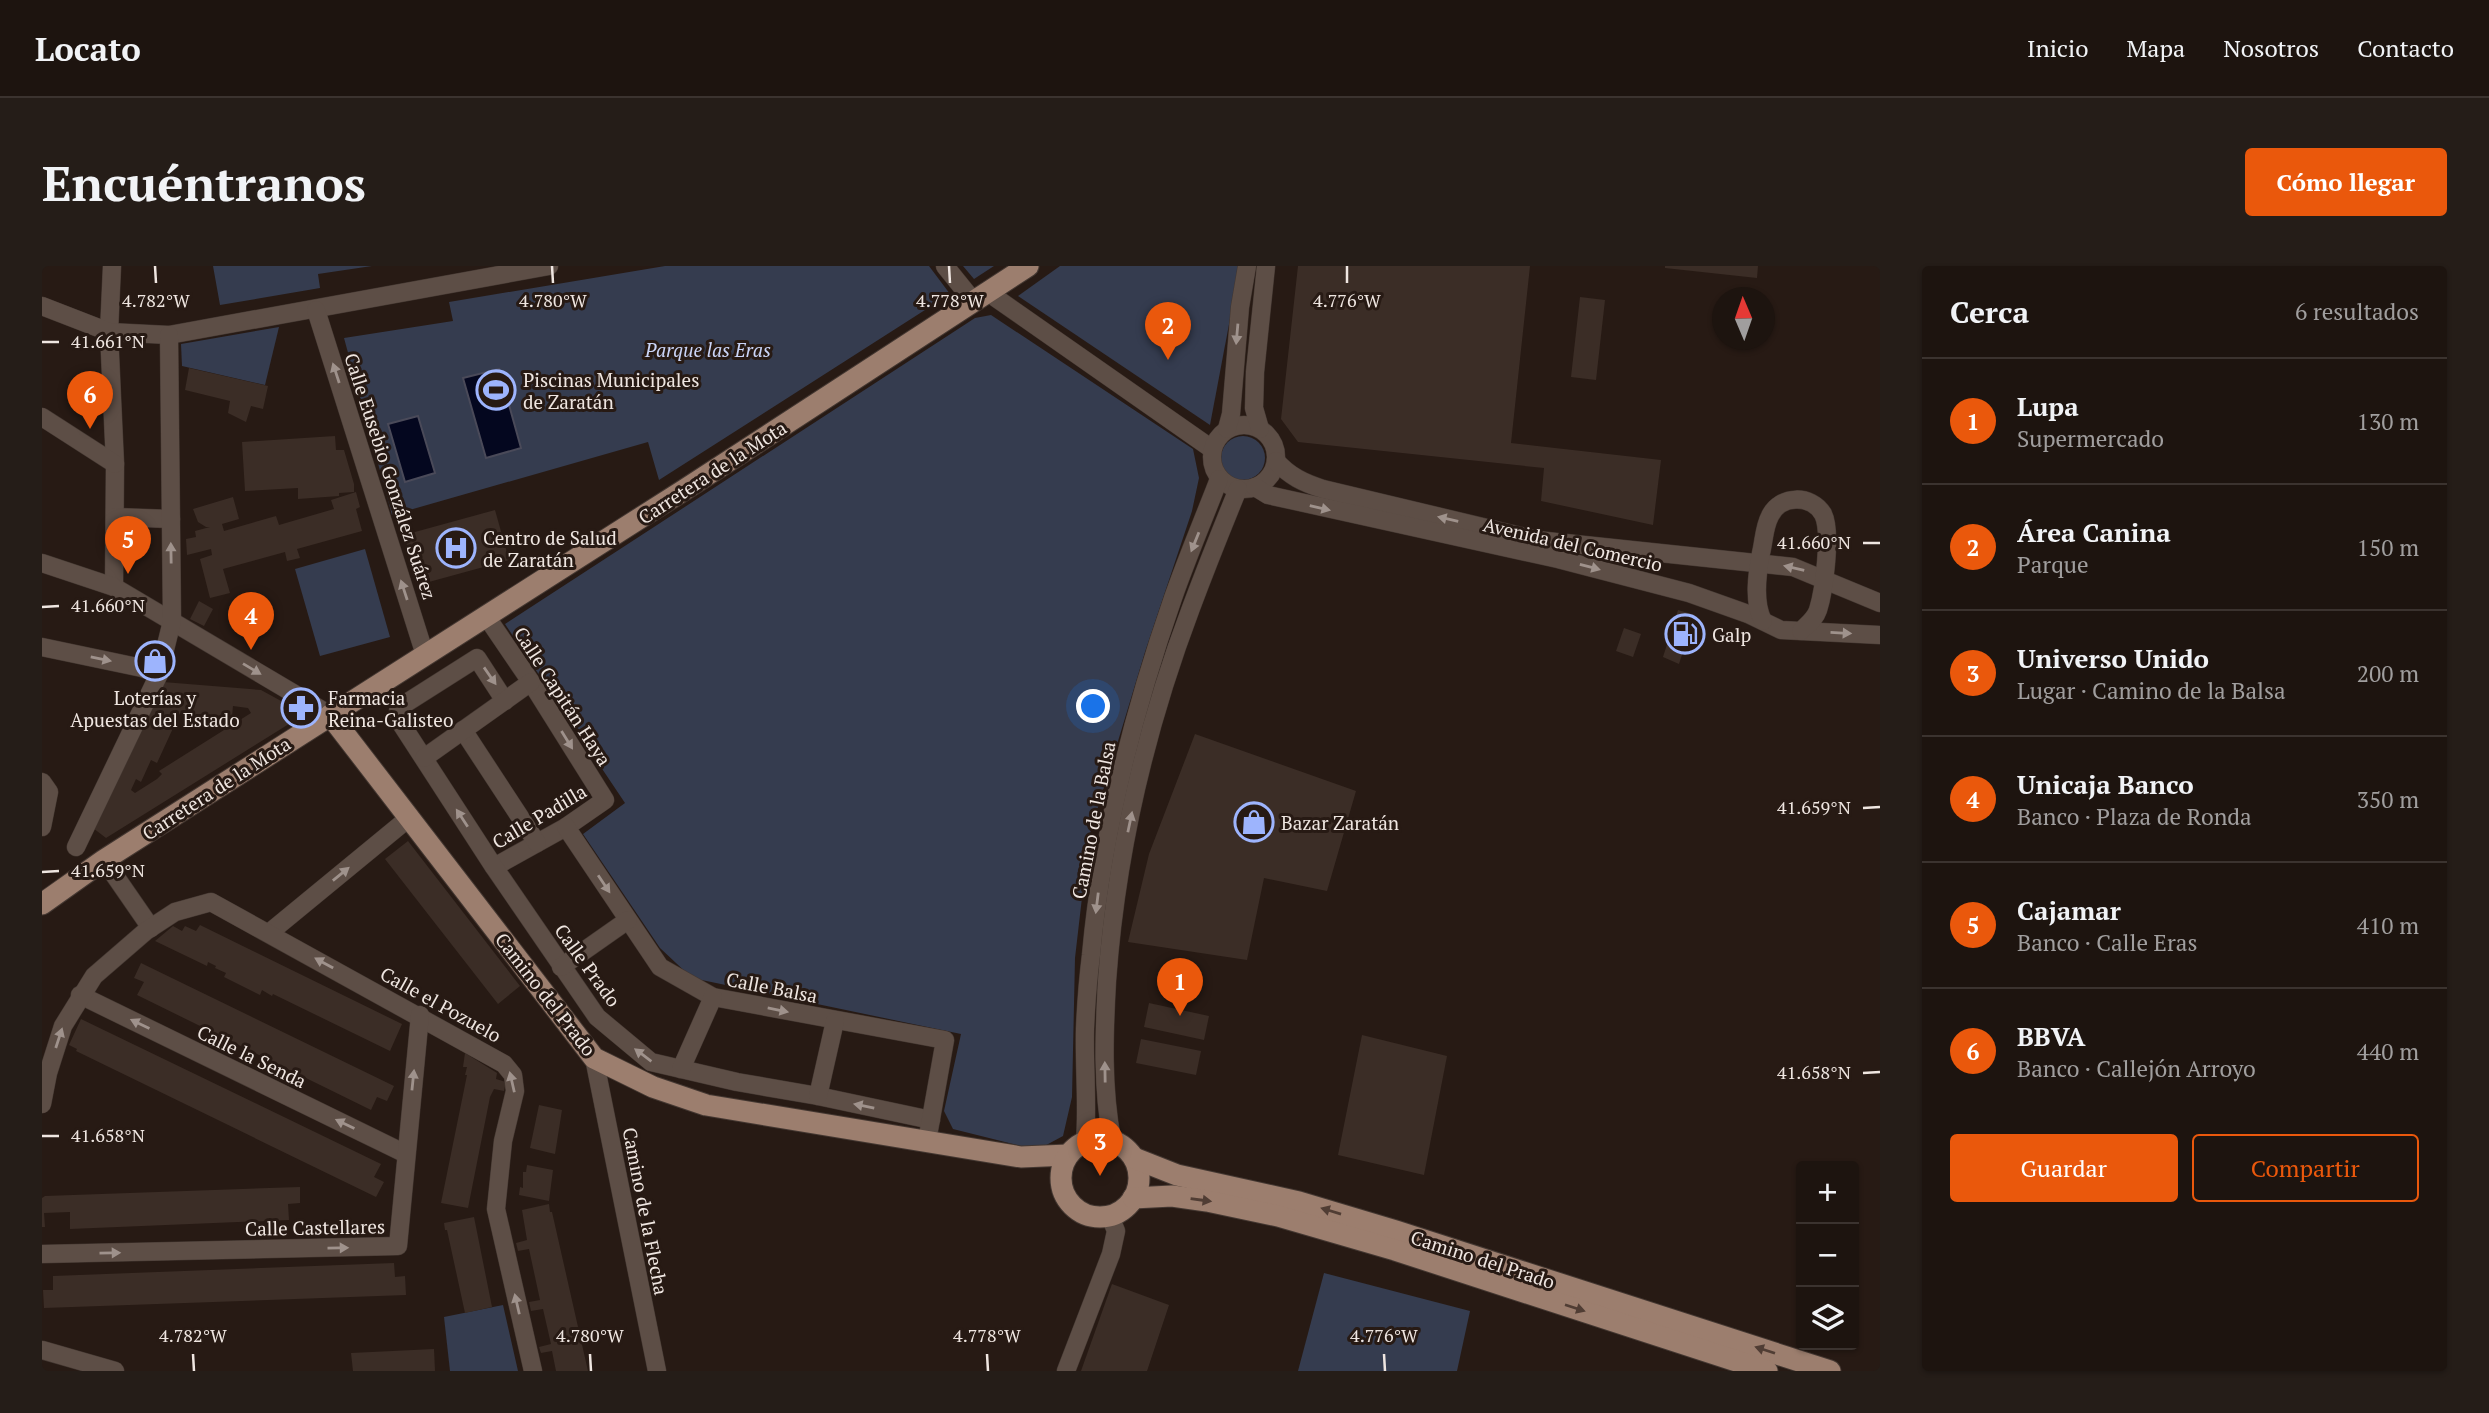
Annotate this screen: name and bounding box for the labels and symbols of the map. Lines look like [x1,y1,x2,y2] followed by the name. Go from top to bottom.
[1712,287,1775,350] north arrow
[122,288,190,312] text: 4.782°W
[519,288,587,312] text: 4.780°W
[916,288,984,312] text: 4.778°W
[1313,288,1381,312] text: 4.776°W
[1145,302,1191,360] pin: 2
[1231,323,1242,345] one-way arrow
[71,329,145,353] text: 41.661°N
[644,337,771,362] park label: Parque las Eras
[339,350,443,602] street label: Calle Eusebio González Suárez
[330,362,341,383] one-way arrow
[523,367,699,414] place label: Piscinas Municipales de Zaratán
[475,369,517,411] sports icon: Piscinas Municipales de Zaratán
[67,371,113,429] pin: 6
[633,414,791,529] street label: Carretera de la Mota
[1309,502,1331,513] one-way arrow
[1481,511,1665,577] street label: Avenida del Comercio
[1437,513,1459,524] one-way arrow
[105,516,151,574] pin: 5
[483,525,617,572] place label: Centro de Salud de Zaratán
[435,527,477,569] hospital icon: Centro de Salud de Zaratán
[1777,530,1851,554] text: 41.660°N
[1189,532,1200,553] one-way arrow
[165,542,177,564] one-way arrow
[1579,562,1601,573] one-way arrow
[1783,563,1805,574] one-way arrow
[399,579,409,600] one-way arrow
[228,592,274,650] pin: 4
[71,593,145,617] text: 41.660°N
[1664,613,1706,655] fuel station icon: Galp
[509,622,618,771] street label: Calle Capitán Haya
[1712,622,1751,647] place label: Galp
[1830,628,1852,639] one-way arrow
[134,640,176,682] shop icon: Loterías y Apuestas del Estado
[90,654,112,665] one-way arrow
[242,662,261,675] one-way arrow
[483,667,497,685] one-way arrow
[70,685,240,732] place label: Loterías y Apuestas del Estado
[328,685,453,732] place label: Farmacia Reina-Galisteo
[280,687,322,729] pharmacy icon: Farmacia Reina-Galisteo
[1076,689,1110,723] your location
[137,730,295,845] street label: Carretera de la Mota
[561,730,574,749] one-way arrow
[1065,739,1121,901] street label: Camino de la Balsa
[487,778,591,854] street label: Calle Padilla
[1777,795,1851,819] text: 41.659°N
[1233,801,1275,843] shop icon: Bazar Zaratán
[456,808,469,827] one-way arrow
[1281,810,1399,835] place label: Bazar Zaratán
[1124,811,1135,833] one-way arrow
[71,858,145,882] text: 41.659°N
[332,867,349,882] one-way arrow
[597,875,611,893] one-way arrow
[1092,892,1103,914] one-way arrow
[549,919,627,1011] street label: Calle Prado
[490,927,602,1061] street label: Camino del Prado
[314,957,333,969] one-way arrow
[1157,958,1203,1016] pin: 1
[376,961,506,1047] street label: Calle el Pozuelo
[724,966,820,1008] street label: Calle Balsa
[767,1004,789,1015] one-way arrow
[130,1019,150,1030] one-way arrow
[193,1019,311,1093] street label: Calle la Senda
[55,1027,65,1048] one-way arrow
[634,1048,653,1062] one-way arrow
[1777,1060,1851,1084] text: 41.658°N
[1099,1061,1110,1083] one-way arrow
[408,1069,419,1091] one-way arrow
[506,1070,517,1092] one-way arrow
[853,1100,875,1111] one-way arrow
[334,1118,355,1129] one-way arrow
[1077,1118,1123,1176] pin: 3
[71,1123,145,1147] text: 41.658°N
[617,1125,675,1297] street label: Camino de la Flecha
[1191,1195,1213,1206] one-way arrow
[1320,1206,1341,1216] one-way arrow
[245,1213,385,1241] street label: Calle Castellares
[1408,1224,1558,1294] street label: Camino del Prado
[327,1242,349,1253] one-way arrow
[99,1247,121,1258] one-way arrow
[512,1293,523,1315] one-way arrow
[1565,1303,1586,1314] one-way arrow
[159,1323,227,1347] text: 4.782°W
[556,1323,624,1347] text: 4.780°W
[953,1323,1021,1347] text: 4.778°W
[1350,1323,1418,1347] text: 4.776°W
[1754,1344,1775,1355] one-way arrow

